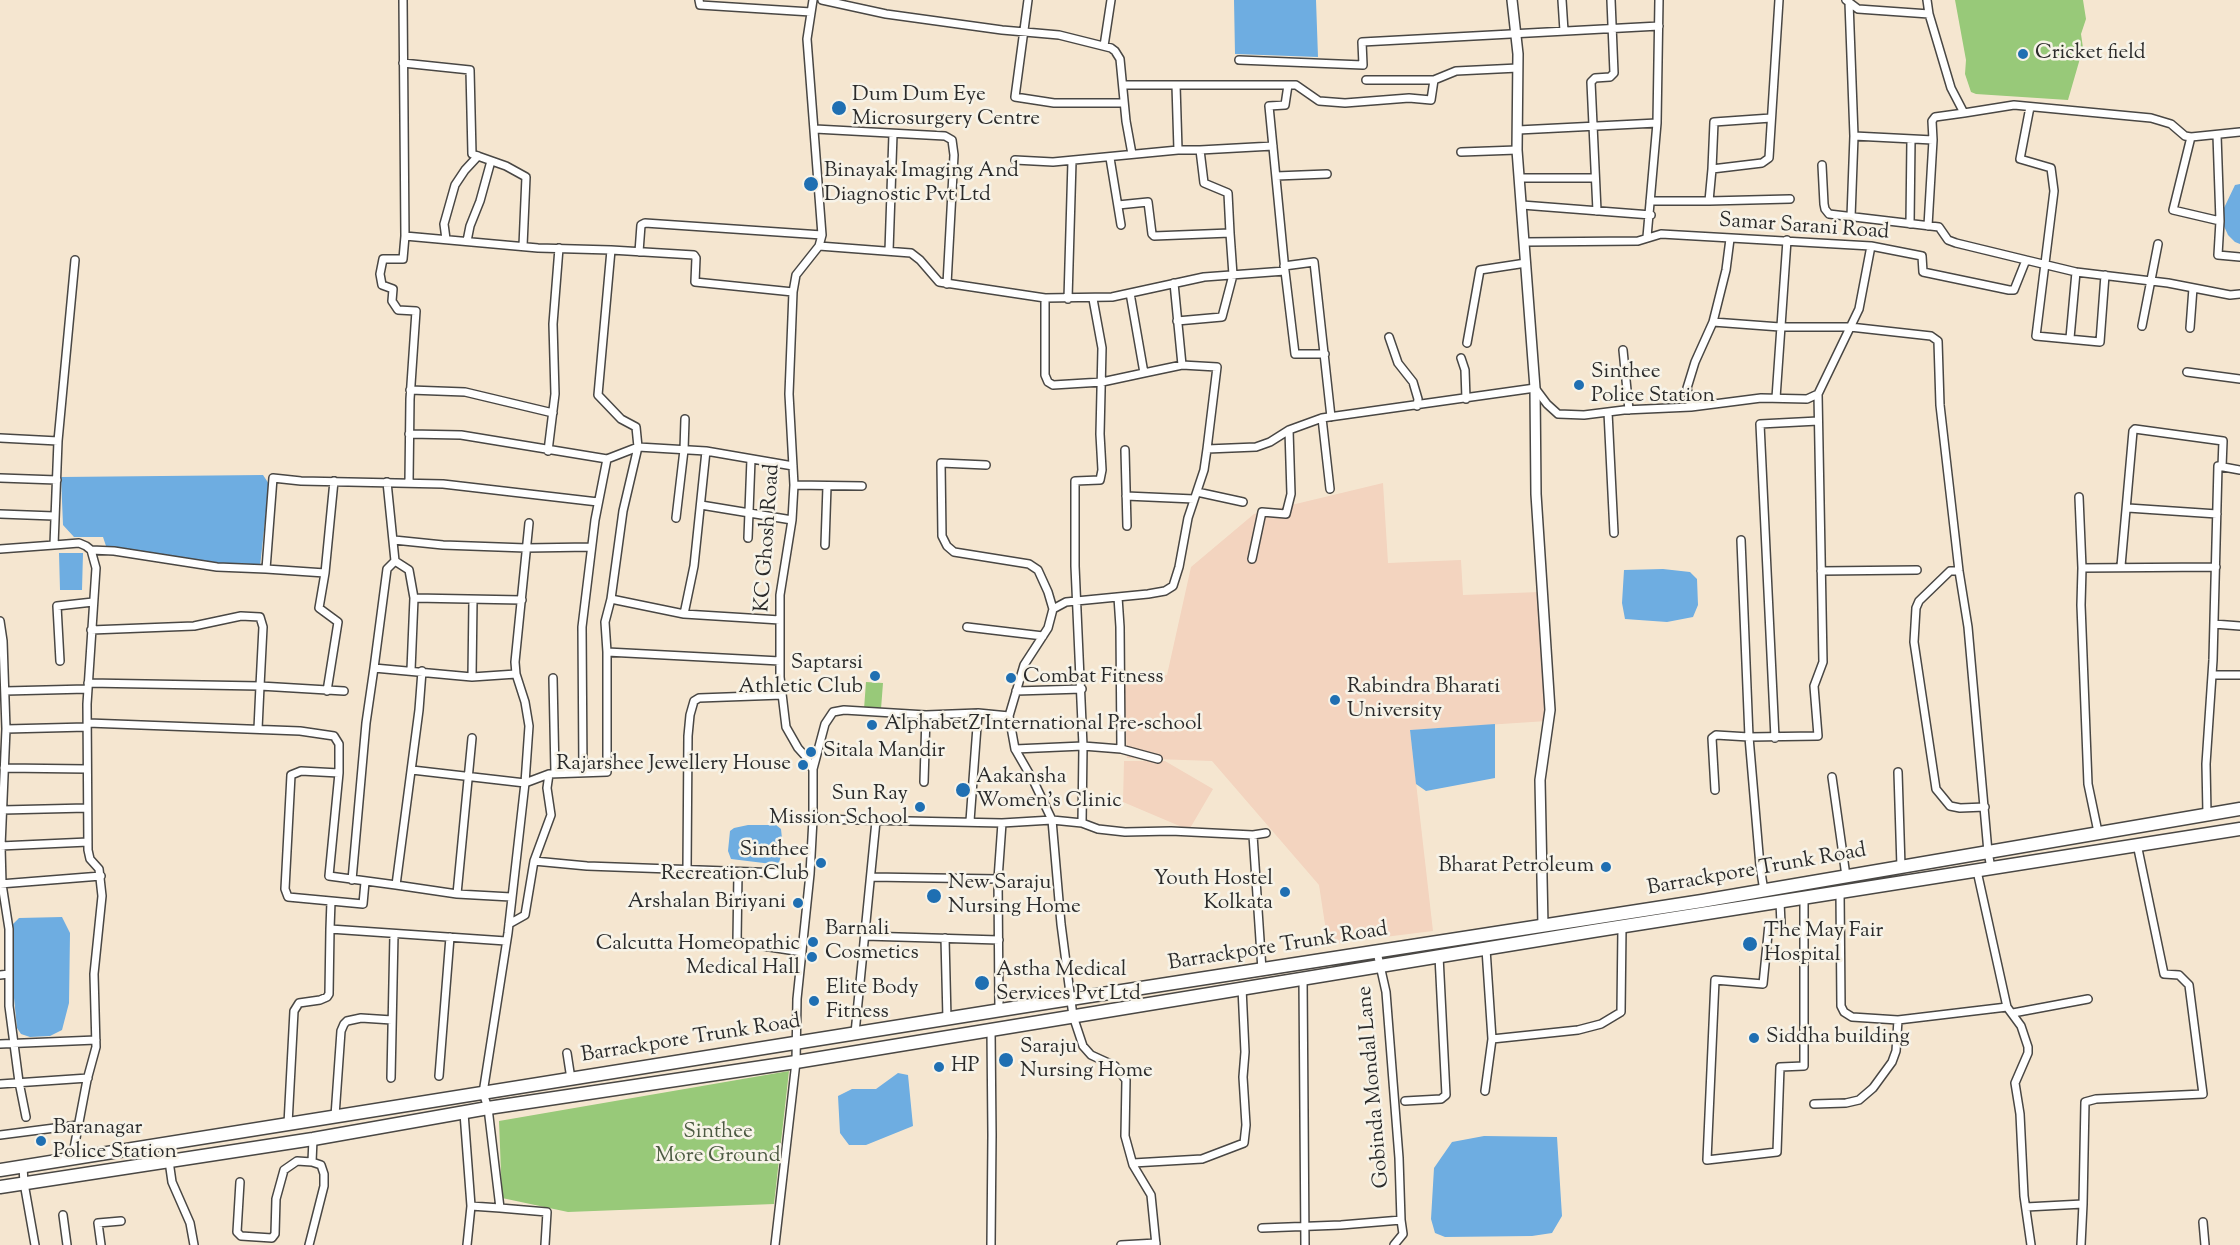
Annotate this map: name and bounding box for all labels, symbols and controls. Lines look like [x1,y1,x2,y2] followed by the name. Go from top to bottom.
[2035,41,2146,67] place label: Cricket field
[2016,47,2030,61] marker: Cricket field
[852,83,1040,133] place label: Dum Dum Eye Microsurgery Centre
[830,99,848,117] marker: Dum Dum Eye Microsurgery Centre
[824,159,1019,209] place label: Binayak Imaging And Diagnostic Pvt Ltd
[802,175,820,193] marker: Binayak Imaging And Diagnostic Pvt Ltd
[1718,209,1890,247] street label: Samar Sarani Road
[1591,360,1715,410] place label: Sinthee Police Station
[1572,378,1586,392] marker: Sinthee Police Station
[751,463,787,613] street label: KC Ghosh Road
[738,651,863,701] place label: Saptarsi Athletic Club
[1023,665,1163,691] place label: Combat Fitness
[868,669,882,683] marker: Saptarsi Athletic Club
[1004,671,1018,685] marker: Combat Fitness
[1347,675,1500,725] place label: Rabindra Bharati University
[1328,693,1342,707] marker: Rabindra Bharati University
[884,712,1202,738] place label: AlphabetZ International Pre-school
[865,718,879,732] marker: AlphabetZ International Pre-school
[823,739,945,765] place label: Sitala Mandir
[804,745,818,759] marker: Sitala Mandir
[556,752,791,778] place label: Rajarshee Jewellery House
[796,758,810,772] marker: Rajarshee Jewellery House
[976,765,1122,815] place label: Aakansha Women's Clinic
[954,781,972,799] marker: Aakansha Women's Clinic
[769,782,908,832] place label: Sun Ray Mission School
[913,800,927,814] marker: Sun Ray Mission School
[661,838,809,888] place label: Sinthee Recreation Club
[1645,839,1869,903] street label: Barrackpore Trunk Road
[1438,854,1594,880] place label: Bharat Petroleum
[814,856,828,870] marker: Sinthee Recreation Club
[1599,860,1613,874] marker: Bharat Petroleum
[1153,867,1273,917] place label: Youth Hostel Kolkata
[948,871,1081,921] place label: New Saraju Nursing Home
[1278,885,1292,899] marker: Youth Hostel Kolkata
[925,887,943,905] marker: New Saraju Nursing Home
[627,890,786,916] place label: Arshalan Biriyani
[791,896,805,910] marker: Arshalan Biriyani
[825,917,919,967] place label: Barnali Cosmetics
[1166,918,1390,978] street label: Barrackpore Trunk Road
[1764,919,1883,969] place label: The May Fair Hospital
[596,932,800,982] place label: Calcutta Homeopathic Medical Hall
[806,935,820,949] marker: Barnali Cosmetics
[1741,935,1759,953] marker: The May Fair Hospital
[805,950,819,964] marker: Calcutta Homeopathic Medical Hall
[996,958,1141,1008] place label: Astha Medical Services Pvt Ltd
[973,974,991,992] marker: Astha Medical Services Pvt Ltd
[826,976,919,1026] place label: Elite Body Fitness
[1354,985,1396,1189] street label: Gobinda Mondal Lane
[807,994,821,1008] marker: Elite Body Fitness
[579,1010,803,1070] street label: Barrackpore Trunk Road
[1766,1025,1910,1051] place label: Siddha building
[1747,1031,1761,1045] marker: Siddha building
[1020,1035,1153,1085] place label: Saraju Nursing Home
[997,1051,1015,1069] marker: Saraju Nursing Home
[951,1054,979,1080] place label: HP
[932,1060,946,1074] marker: HP
[53,1116,177,1166] place label: Baranagar Police Station
[655,1120,781,1170] park label: Sinthee More Ground
[34,1134,48,1148] marker: Baranagar Police Station

